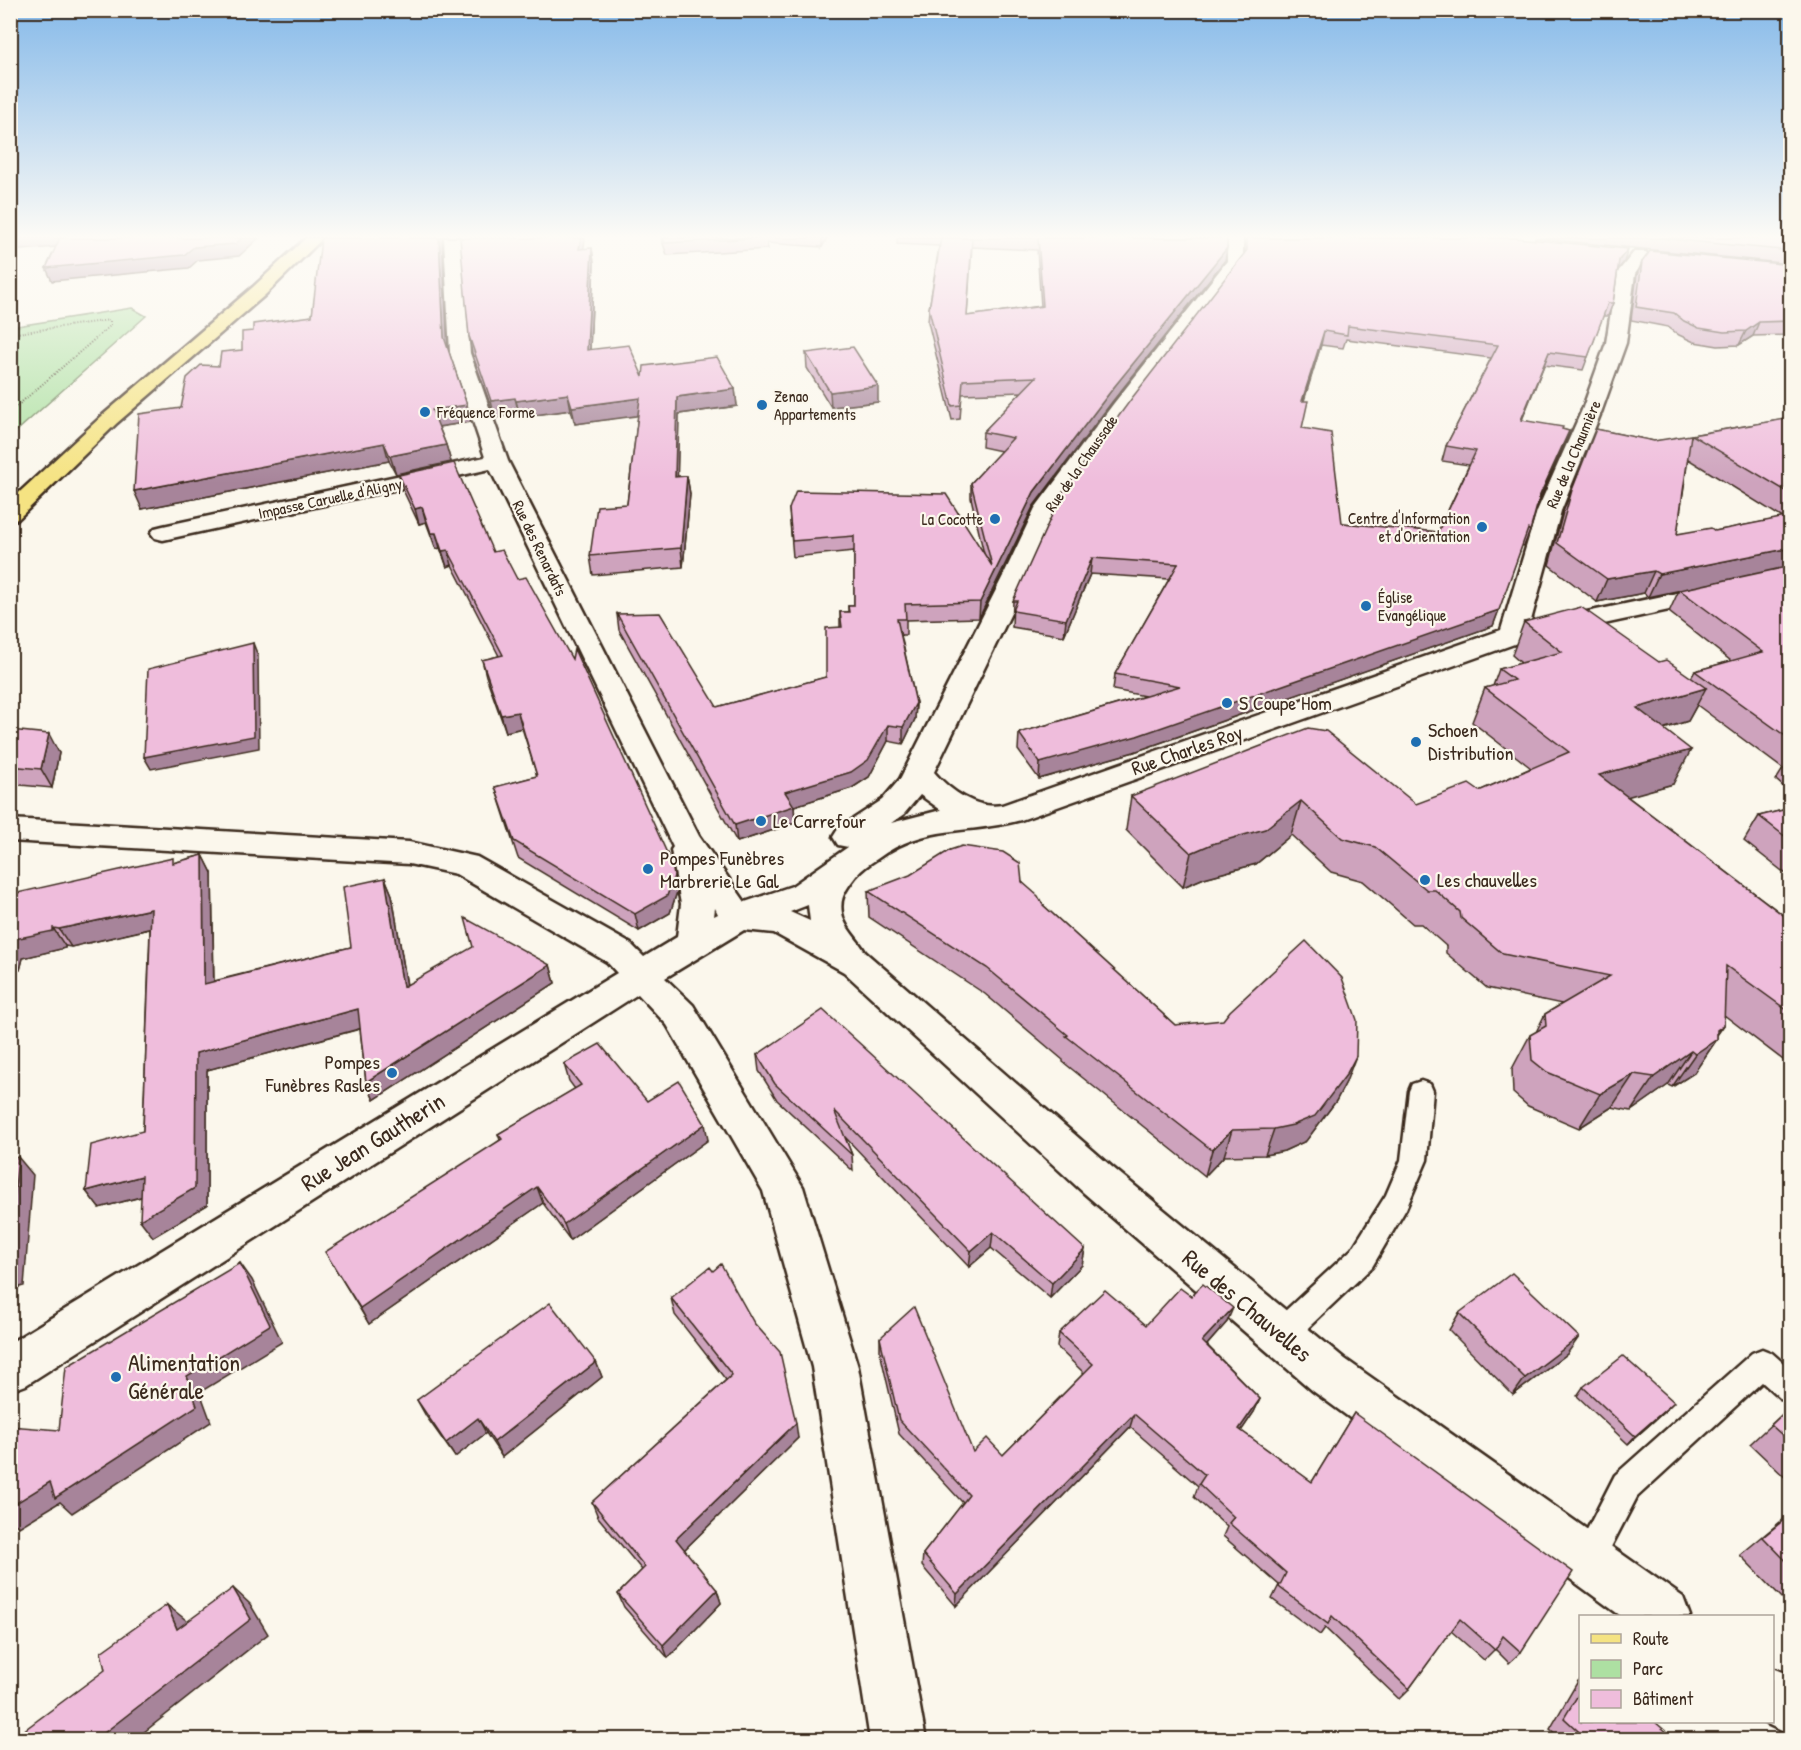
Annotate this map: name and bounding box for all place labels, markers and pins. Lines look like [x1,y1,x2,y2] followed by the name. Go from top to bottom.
[774,385,856,425] place label: Zenao Appartements
[755,398,769,412] marker: Zenao Appartements
[436,401,536,423] place label: Fréquence Forme
[418,405,432,419] marker: Fréquence Forme
[1348,507,1470,547] place label: Centre d'Information et d'Orientation
[922,508,984,530] place label: La Cocotte
[988,512,1002,526] marker: La Cocotte
[1475,520,1489,534] marker: Centre d'Information et d'Orientation
[1378,586,1447,626] place label: Église Evangélique
[1359,599,1373,613] marker: Église Evangélique
[1239,689,1332,716] place label: S Coupe Hom
[1220,696,1234,710] marker: S Coupe Hom
[1428,716,1513,766] place label: Schoen Distribution
[1409,735,1423,749] marker: Schoen Distribution
[773,807,866,834] place label: Le Carrefour
[754,814,768,828] marker: Le Carrefour
[660,844,784,894] place label: Pompes Funèbres Marbrerie Le Gal
[641,862,655,876] marker: Pompes Funèbres Marbrerie Le Gal
[1437,866,1537,893] place label: Les chauvelles
[1418,873,1432,887] marker: Les chauvelles
[265,1048,380,1098] place label: Pompes Funèbres Rasles
[385,1066,399,1080] marker: Pompes Funèbres Rasles
[128,1346,240,1406] place label: Alimentation Générale
[109,1370,123,1384] marker: Alimentation Générale

